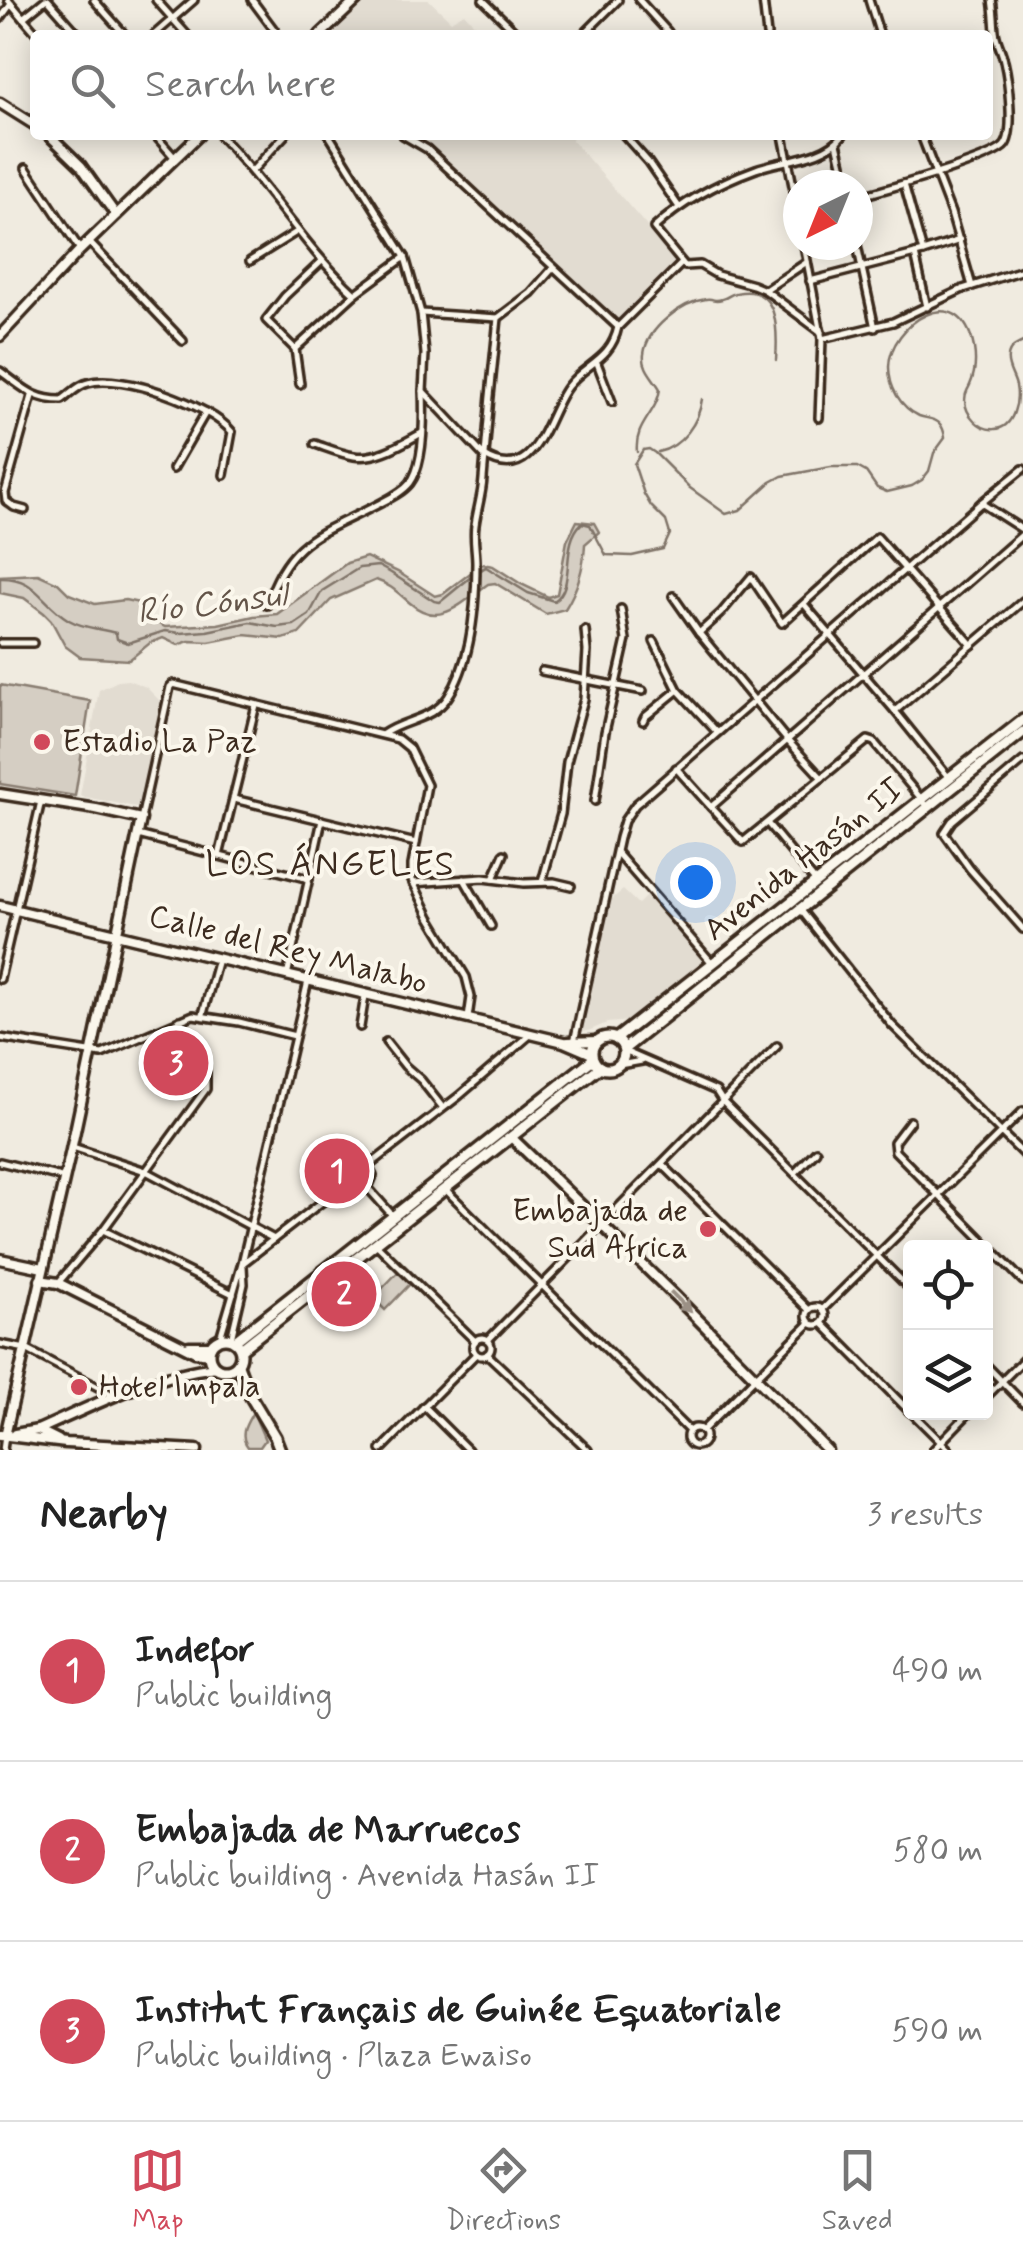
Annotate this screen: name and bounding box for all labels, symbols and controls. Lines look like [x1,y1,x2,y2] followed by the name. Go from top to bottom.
[30,30,993,140] search box
[65,58,120,113] icon: search
[145,61,336,110] text: Search here
[783,170,873,260] north arrow
[135,571,294,636] water label: Río Cónsul
[62,721,257,763] place label: Estadio La Paz
[31,731,53,753] marker: Estadio La Paz
[696,769,912,951] street label: Avenida Hasán II
[206,842,456,888] district label: LOS ÁNGELES
[670,857,721,908] your location
[144,895,432,1005] street label: Calle del Rey Malabo
[144,1026,208,1100] pin: 3
[304,1134,370,1208] pin: 1
[512,1190,688,1269] place label: Embajada de Sud Africa
[697,1218,719,1240] marker: Embajada de Sud Africa
[903,1240,993,1420] map controls
[903,1240,993,1330] button: locate
[312,1256,376,1332] pin: 2
[668,1290,692,1314] one-way arrow
[903,1330,993,1420] button: layers
[99,1366,260,1408] place label: Hotel Impala
[68,1376,90,1398] marker: Hotel Impala
[40,1488,168,1543] text: Nearby
[867,1494,983,1536] text: 3 results
[135,1626,255,1675] text: Indefor
[65,1650,80,1692] text: 1
[892,1650,983,1692] text: 490 m
[135,1675,332,1717] text: Public building
[135,1806,521,1855] text: Embajada de Marruecos
[65,1830,80,1872] text: 2
[893,1830,983,1872] text: 580 m
[135,1855,599,1897] text: Public building · Avenida Hasán II
[135,1986,782,2035] text: Institut Français de Guinée Equatoriale
[65,2010,80,2052] text: 3
[891,2010,983,2052] text: 590 m
[135,2035,532,2077] text: Public building · Plaza Ewaiso
[130,2143,185,2240] tab: Map
[446,2143,561,2240] tab: Directions
[822,2143,893,2240] tab: Saved

